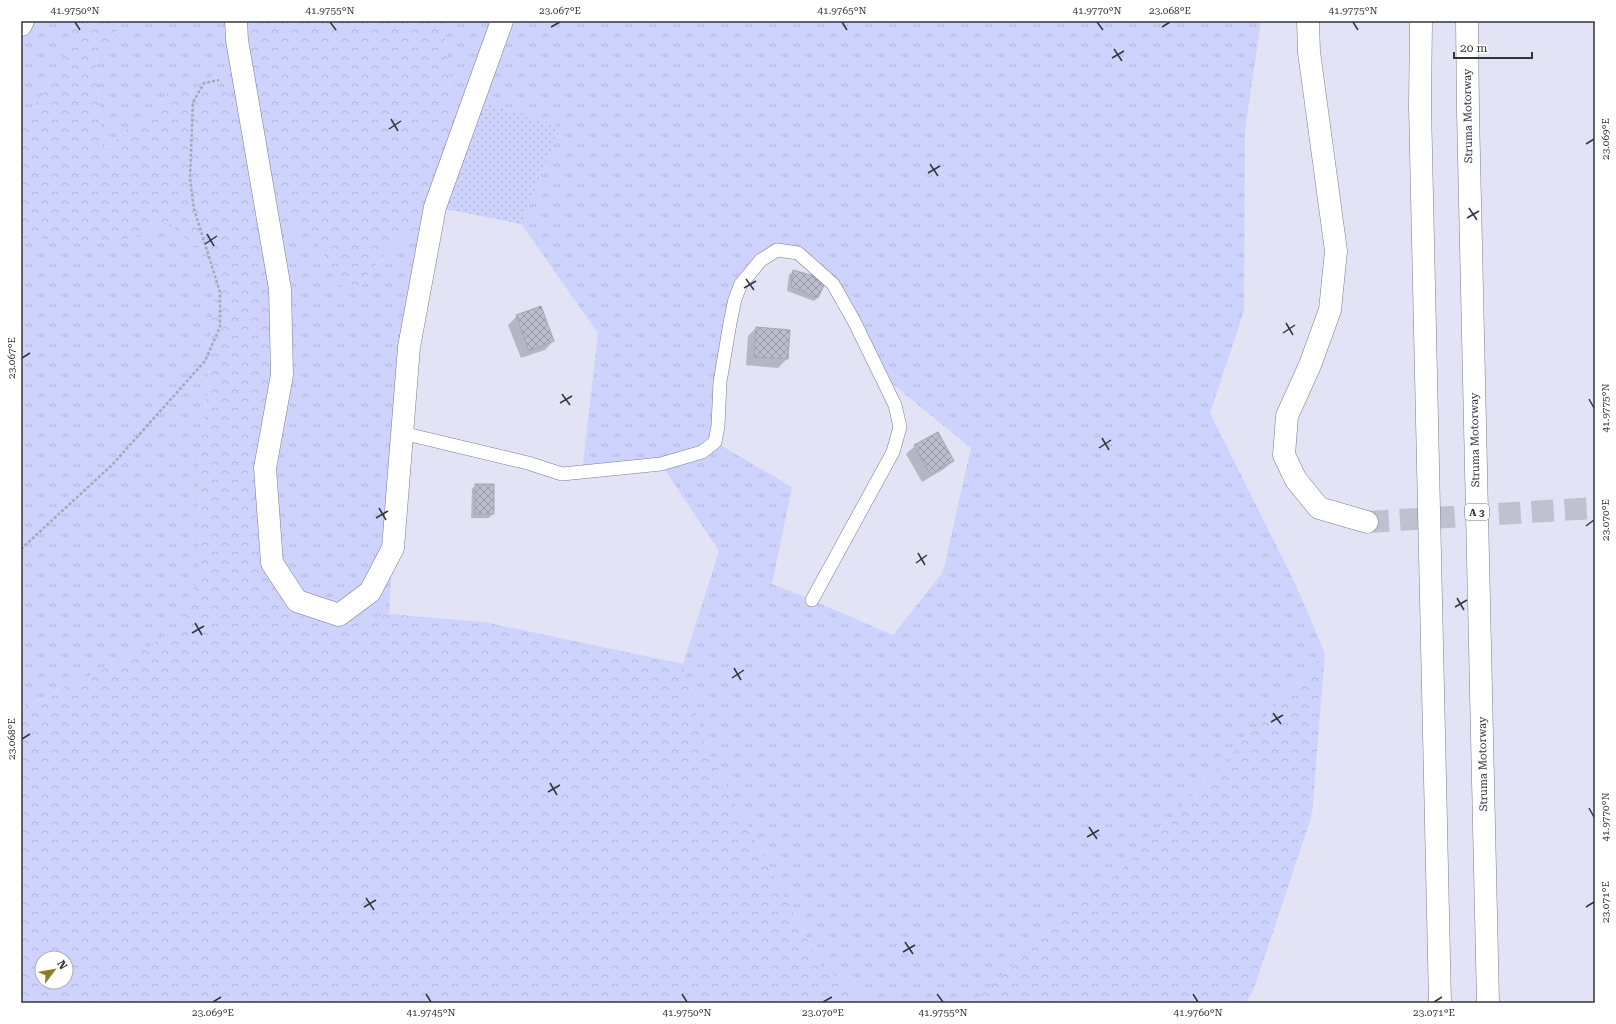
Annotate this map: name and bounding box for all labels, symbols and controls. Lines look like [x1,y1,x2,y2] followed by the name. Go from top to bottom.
[50,5,100,16] text: 41.9750°N
[305,5,355,16] text: 41.9755°N
[539,5,581,16] text: 23.067°E
[817,5,867,16] text: 41.9765°N
[1072,5,1122,16] text: 41.9770°N
[1149,5,1191,16] text: 23.068°E
[1328,5,1378,16] text: 41.9775°N
[1454,34,1532,60] scale bar
[1460,41,1487,55] text: 20 m
[1461,68,1475,164] street label: Struma Motorway
[1600,118,1611,160] text: 23.069°E
[6,337,17,379] text: 23.067°E
[1600,383,1611,433] text: 41.9775°N
[1468,392,1482,488] street label: Struma Motorway
[1600,499,1611,541] text: 23.070°E
[1465,504,1489,520] road number: A 3
[1476,716,1490,812] street label: Struma Motorway
[6,718,17,760] text: 23.068°E
[1600,792,1611,842] text: 41.9770°N
[1600,881,1611,923] text: 23.071°E
[34,950,74,990] north arrow
[54,958,70,972] text: N
[192,1007,234,1018] text: 23.069°E
[406,1007,456,1018] text: 41.9745°N
[662,1007,712,1018] text: 41.9750°N
[802,1007,844,1018] text: 23.070°E
[918,1007,968,1018] text: 41.9755°N
[1173,1007,1223,1018] text: 41.9760°N
[1413,1007,1455,1018] text: 23.071°E

